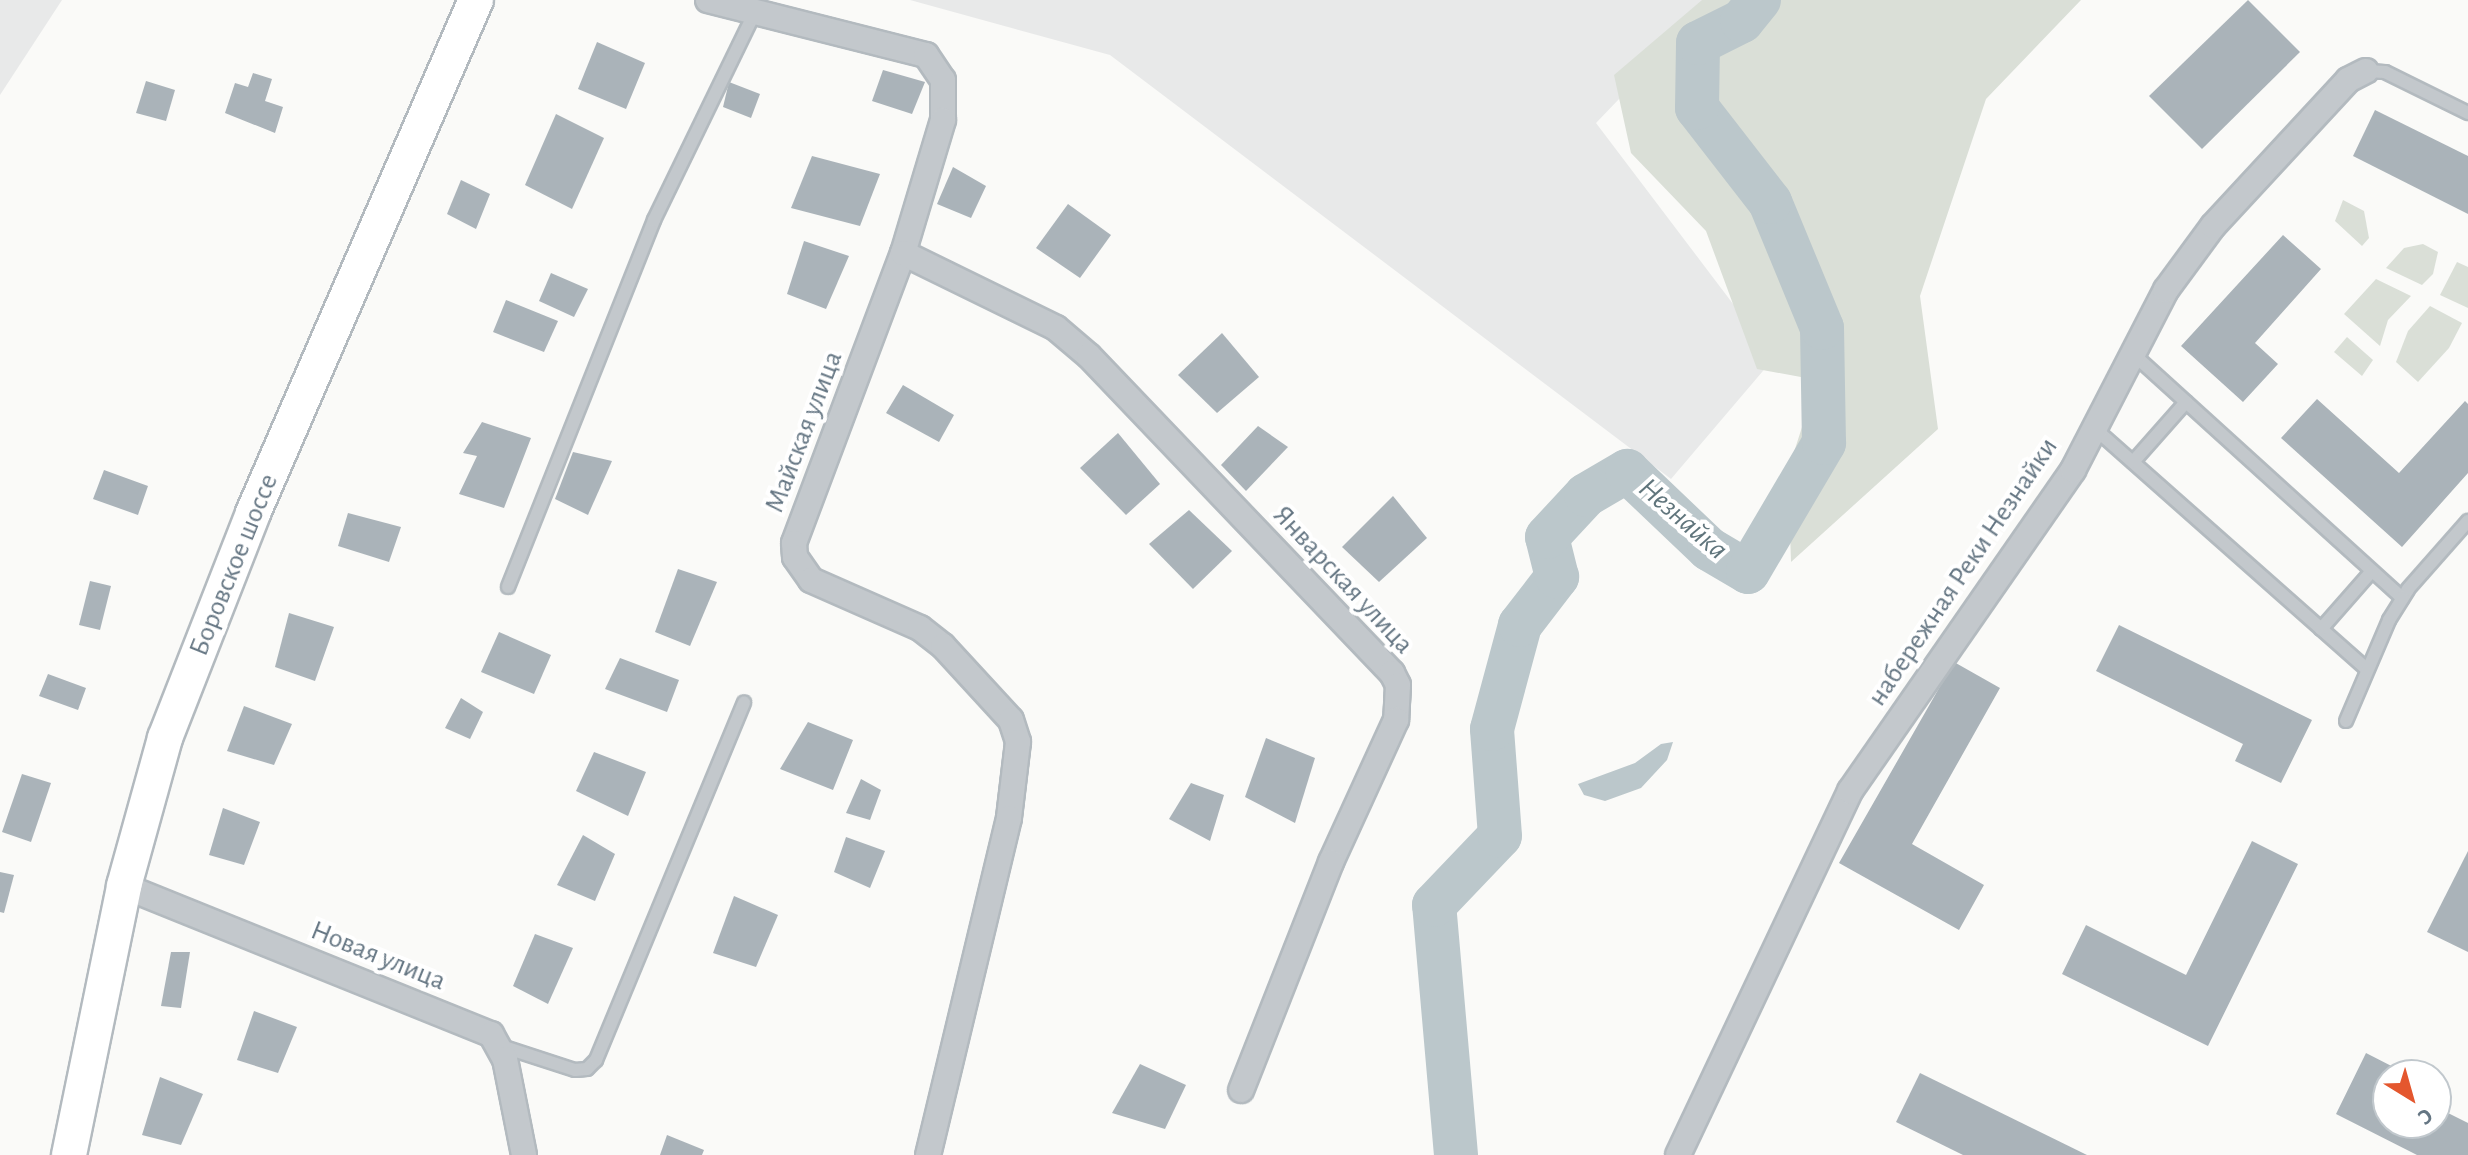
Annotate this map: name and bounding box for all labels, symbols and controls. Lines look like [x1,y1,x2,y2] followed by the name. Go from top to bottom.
[758,347,850,517] street label: Майская улица
[1861,431,2065,713] street label: набережная Реки Незнайки
[182,469,286,661] street label: Боровское шоссе
[1631,470,1735,568] water label: Незнайка
[1266,499,1420,661] street label: Январская улица
[306,914,450,998] street label: Новая улица
[2372,1059,2452,1139] north arrow
[2414,1104,2437,1129] text: С

